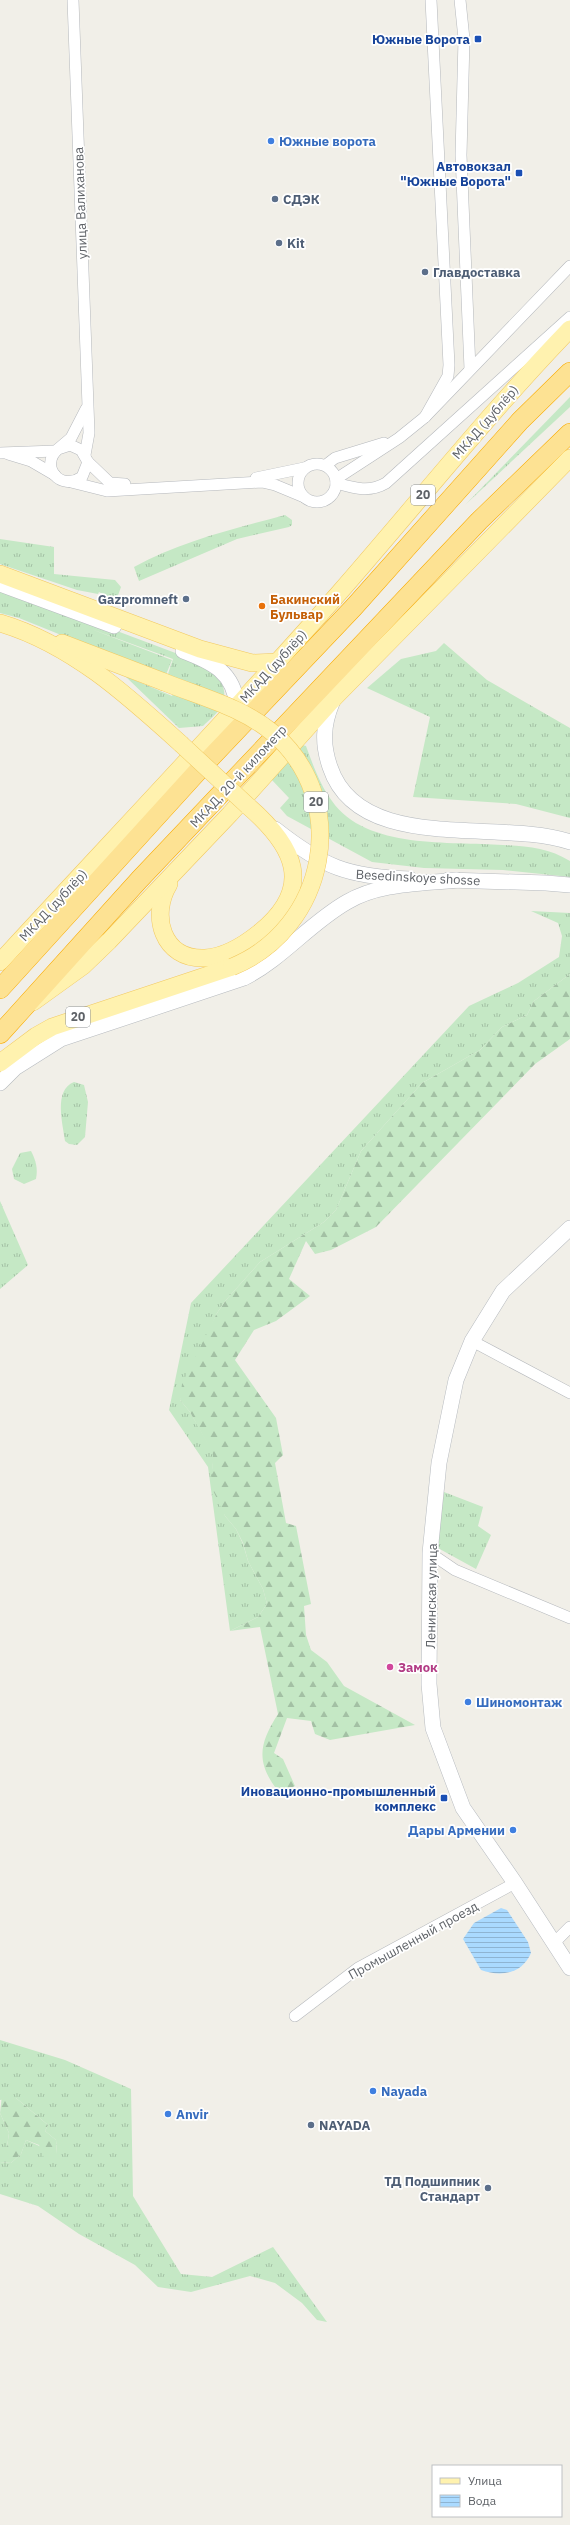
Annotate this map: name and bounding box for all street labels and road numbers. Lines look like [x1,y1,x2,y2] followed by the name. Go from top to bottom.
[70,147,91,259] street label: улица Валиханова
[449,382,522,463] street label: МКАД (дублёр)
[411,485,435,505] road number: 20
[236,626,311,707] street label: МКАД (дублёр)
[186,721,290,831] street label: МКАД, 20-й километр
[304,792,328,812] road number: 20
[15,866,91,945] street label: МКАД (дублёр)
[355,866,481,889] street label: Besedinskoye shosse
[66,1007,90,1027] road number: 20
[422,1543,441,1649] street label: Ленинская улица
[345,1897,482,1983] street label: Промышленный проезд

